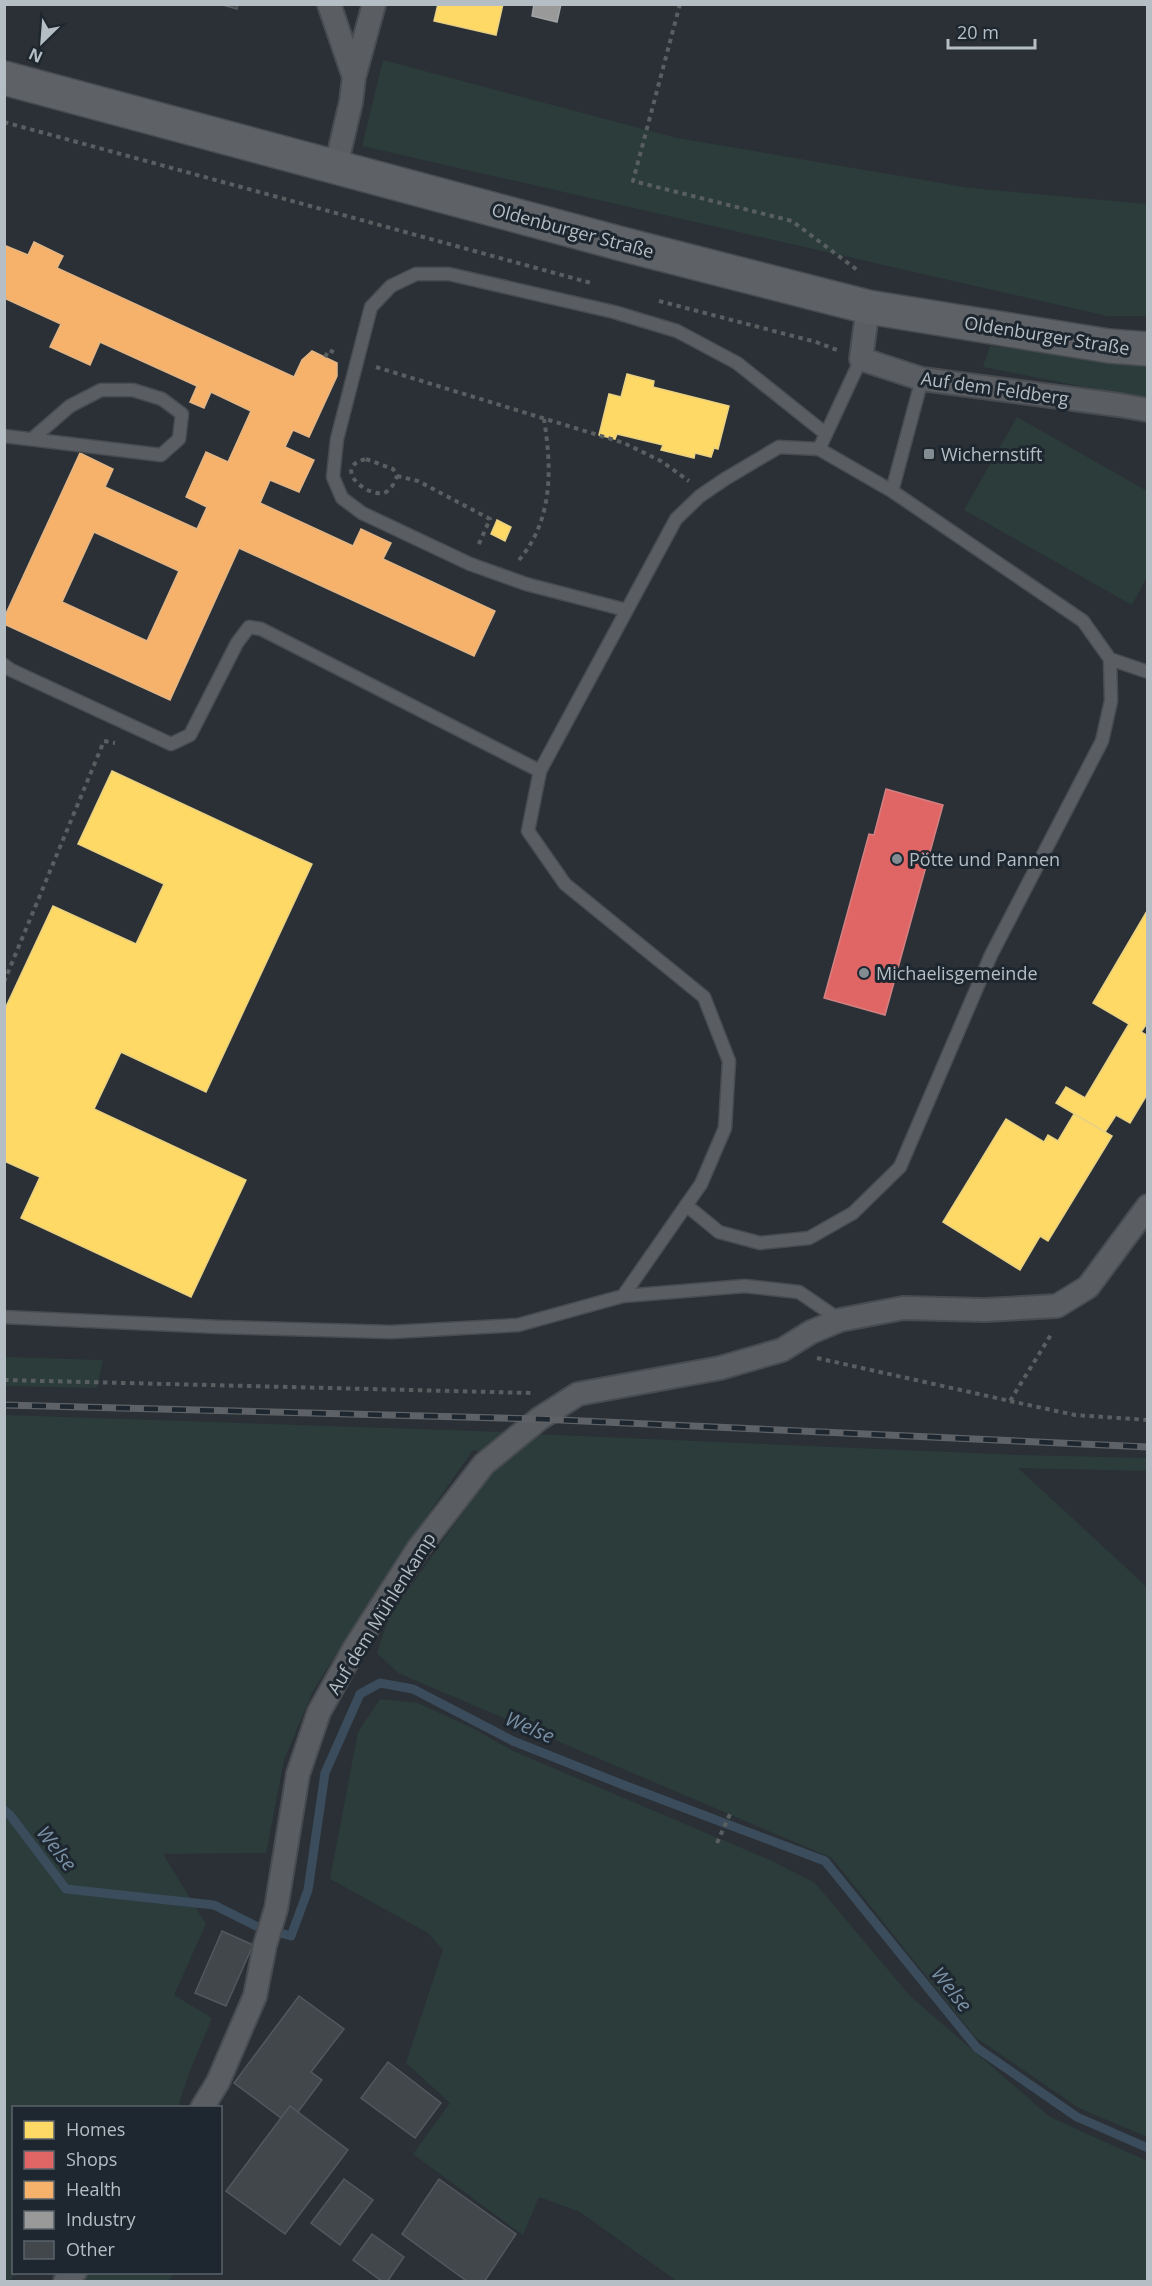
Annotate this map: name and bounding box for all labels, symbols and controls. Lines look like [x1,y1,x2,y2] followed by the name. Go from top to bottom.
[12,12,72,72] north arrow
[948,12,1035,50] scale bar
[957,20,999,44] text: 20 m
[25,43,46,68] text: N
[489,197,657,263] street label: Oldenburger Straße
[963,310,1131,360] street label: Oldenburger Straße
[920,366,1071,410] street label: Auf dem Feldberg
[941,442,1042,466] place label: Wichernstift
[922,447,936,461] marker: Wichernstift
[909,847,1060,871] place label: Pötte und Pannen
[890,852,904,866] marker: Pötte und Pannen
[876,961,1038,985] place label: Michaelisgemeinde
[857,966,871,980] marker: Michaelisgemeinde
[321,1527,441,1699] street label: Auf dem Mühlenkamp
[501,1705,559,1749] water label: Welse
[31,1820,83,1876] water label: Welse
[926,1961,978,2017] water label: Welse
[12,2106,222,2274] legend
[66,2117,125,2141] text: Homes
[66,2147,117,2171] text: Shops
[66,2177,121,2201] text: Health
[66,2207,136,2231] text: Industry
[66,2237,116,2261] text: Other

